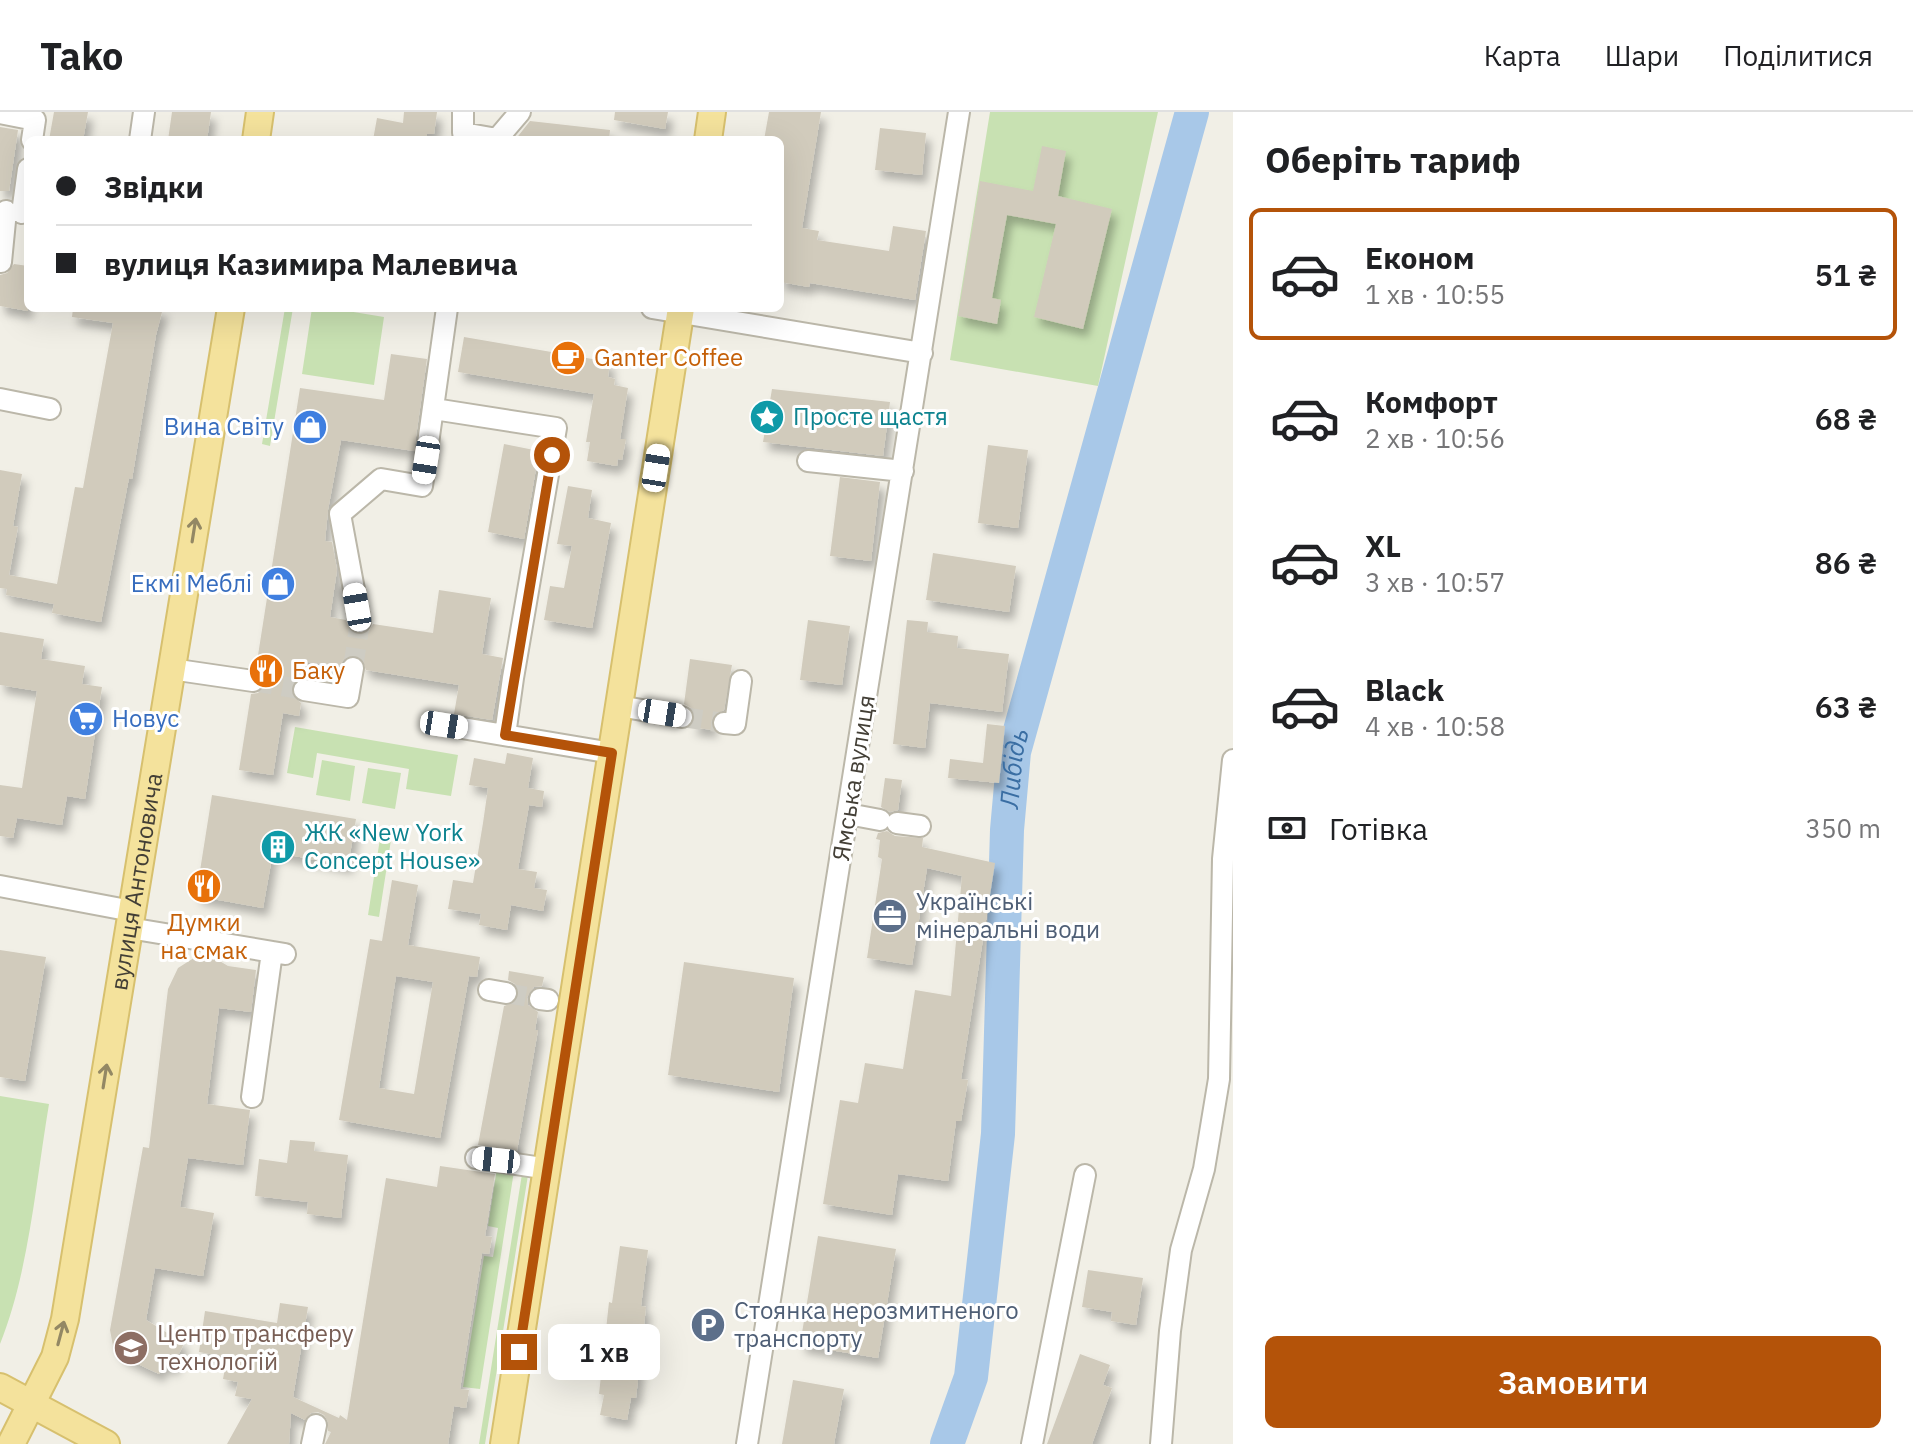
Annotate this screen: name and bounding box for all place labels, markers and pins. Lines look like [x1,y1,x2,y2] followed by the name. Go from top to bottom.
[549,339,587,377] cafe icon: Ganter Coffee
[594,341,743,373] place label: Ganter Coffee
[748,398,786,436] place icon: Просте щастя
[793,400,948,432] place label: Просте щастя
[291,408,329,446] shop icon: Вина Світу
[164,410,284,442] place label: Вина Світу
[259,565,297,603] shop icon: Екмі Меблі
[131,567,252,599] place label: Екмі Меблі
[247,652,285,690] restaurant icon: Баку
[292,654,345,686] place label: Баку
[67,700,105,738] supermarket icon: Новус
[112,702,179,734] place label: Новус
[304,816,480,876] place label: ЖК «New York Concept House»
[259,828,297,866] building icon: ЖК «New York Concept House»
[185,867,223,905] restaurant icon: Думки на смак
[916,885,1100,945] place label: Українські мінеральні води
[871,897,909,935] office icon: Українські мінеральні води
[160,906,248,966] place label: Думки на смак
[734,1294,1019,1354] place label: Стоянка нерозмитненого транспорту
[689,1306,727,1344] parking icon: Стоянка нерозмитненого транспорту
[157,1317,354,1377] place label: Центр трансферу технологій
[112,1329,150,1367] school or university icon: Центр трансферу технологій

